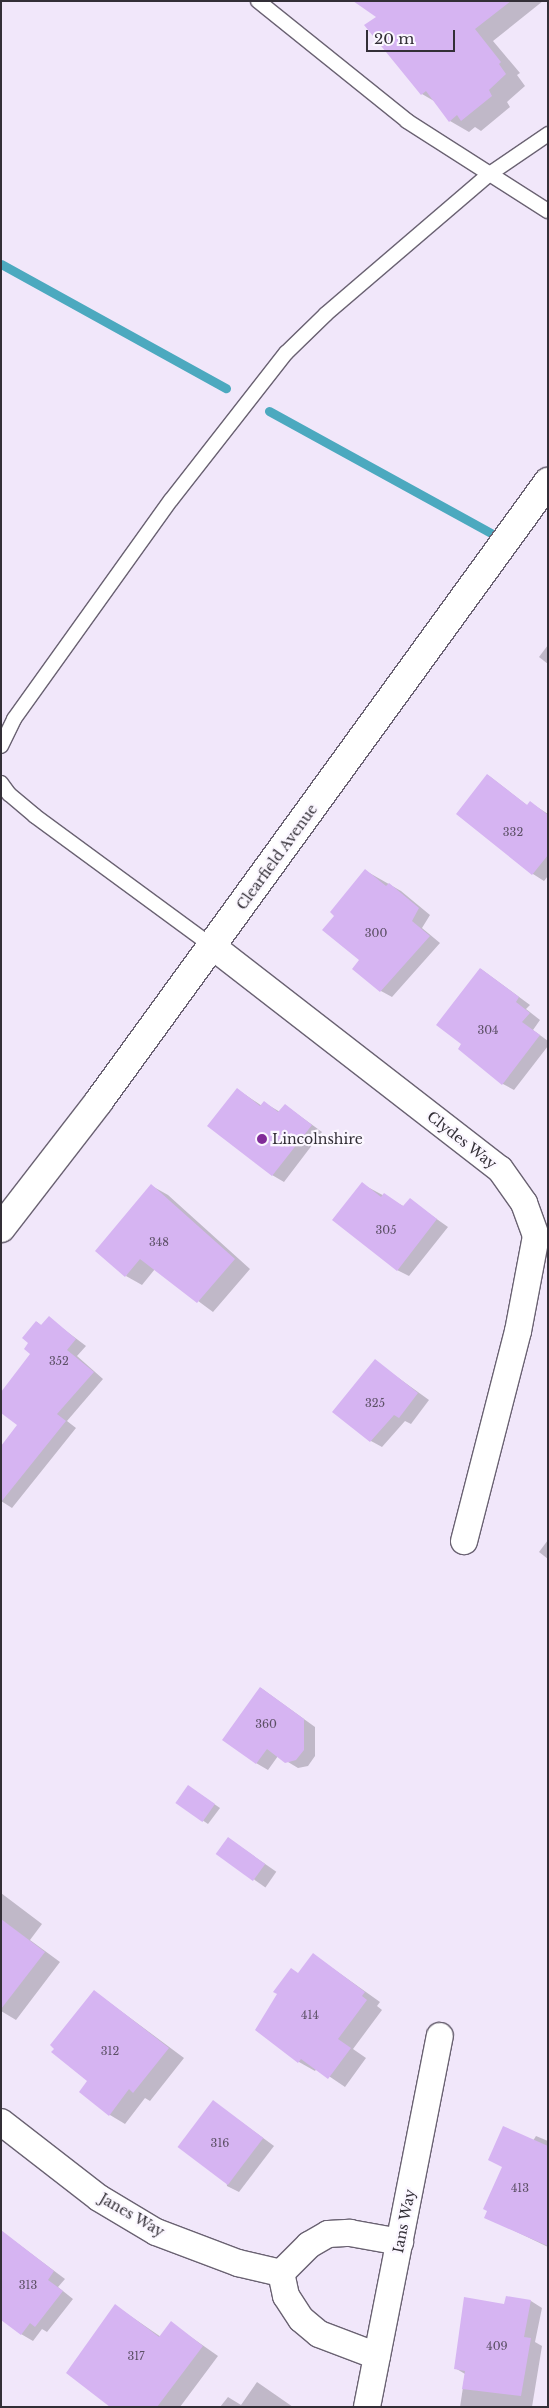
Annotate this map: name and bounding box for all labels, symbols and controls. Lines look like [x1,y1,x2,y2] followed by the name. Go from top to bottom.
[369,20,458,52] scale bar
[374,29,414,48] text: 20 m
[233,801,321,913] street label: Clearfield Avenue
[503,825,523,839] house number: 332
[365,926,387,940] house number: 300
[477,1023,499,1037] house number: 304
[424,1108,500,1172] street label: Clydes Way
[272,1131,363,1147] place label: Lincolnshire
[256,1133,268,1145] marker: Lincolnshire
[376,1223,396,1237] house number: 305
[149,1235,169,1249] house number: 348
[49,1354,69,1368] house number: 352
[365,1396,385,1410] house number: 325
[255,1717,277,1731] house number: 360
[301,2008,319,2022] house number: 414
[101,2044,119,2058] house number: 312
[211,2136,229,2150] house number: 316
[511,2181,529,2195] house number: 413
[390,2187,418,2255] street label: Ians Way
[96,2190,168,2240] street label: Janes Way
[19,2278,37,2292] house number: 313
[486,2339,508,2353] house number: 409
[127,2349,145,2363] house number: 317

